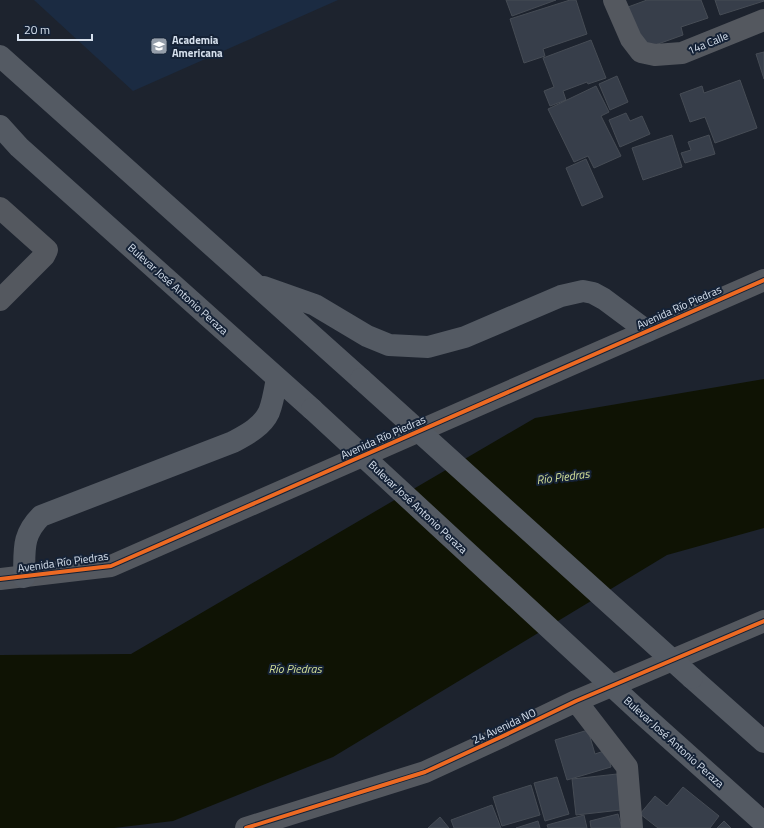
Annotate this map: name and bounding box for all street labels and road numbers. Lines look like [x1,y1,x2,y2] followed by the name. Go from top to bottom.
[685,27,731,58] street label: 14a Calle
[124,240,232,339] street label: Bulevar José Antonio Peraza
[634,281,724,333] street label: Avenida Río Piedras
[338,411,428,463] street label: Avenida Río Piedras
[365,457,471,558] street label: Bulevar José Antonio Peraza
[17,548,109,576] street label: Avenida Río Piedras
[620,693,728,792] street label: Bulevar José Antonio Peraza
[470,704,538,748] street label: 24 Avenida NO

